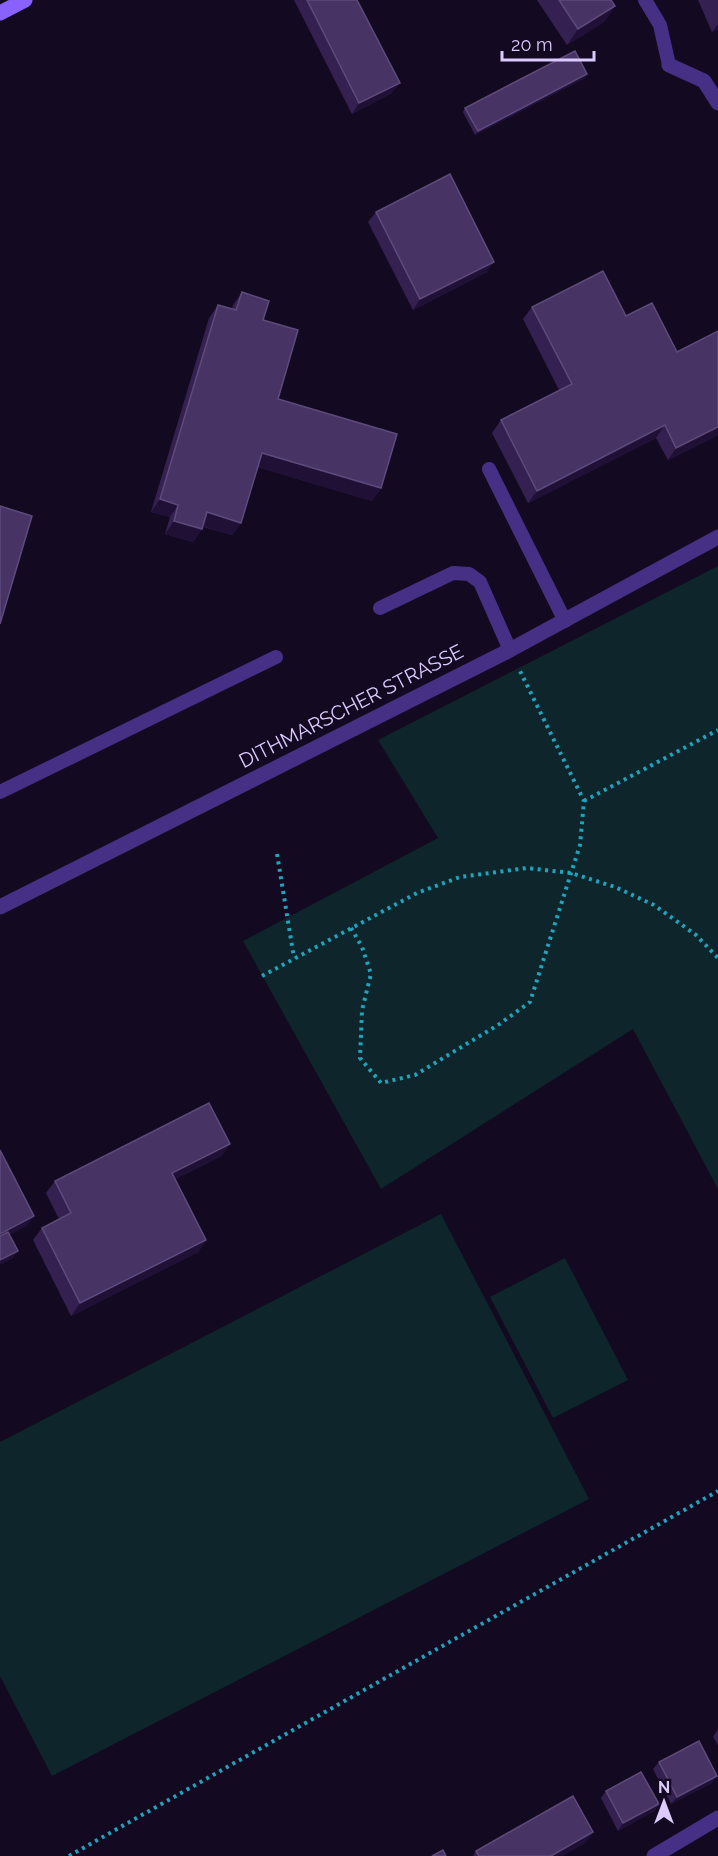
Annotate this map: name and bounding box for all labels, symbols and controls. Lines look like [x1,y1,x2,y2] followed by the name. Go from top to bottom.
[502,24,594,62] scale bar
[511,34,553,55] text: 20 m
[235,639,467,773] street label: DITHMARSCHER STRASSE
[634,1772,694,1832] north arrow
[658,1778,670,1797] text: N

